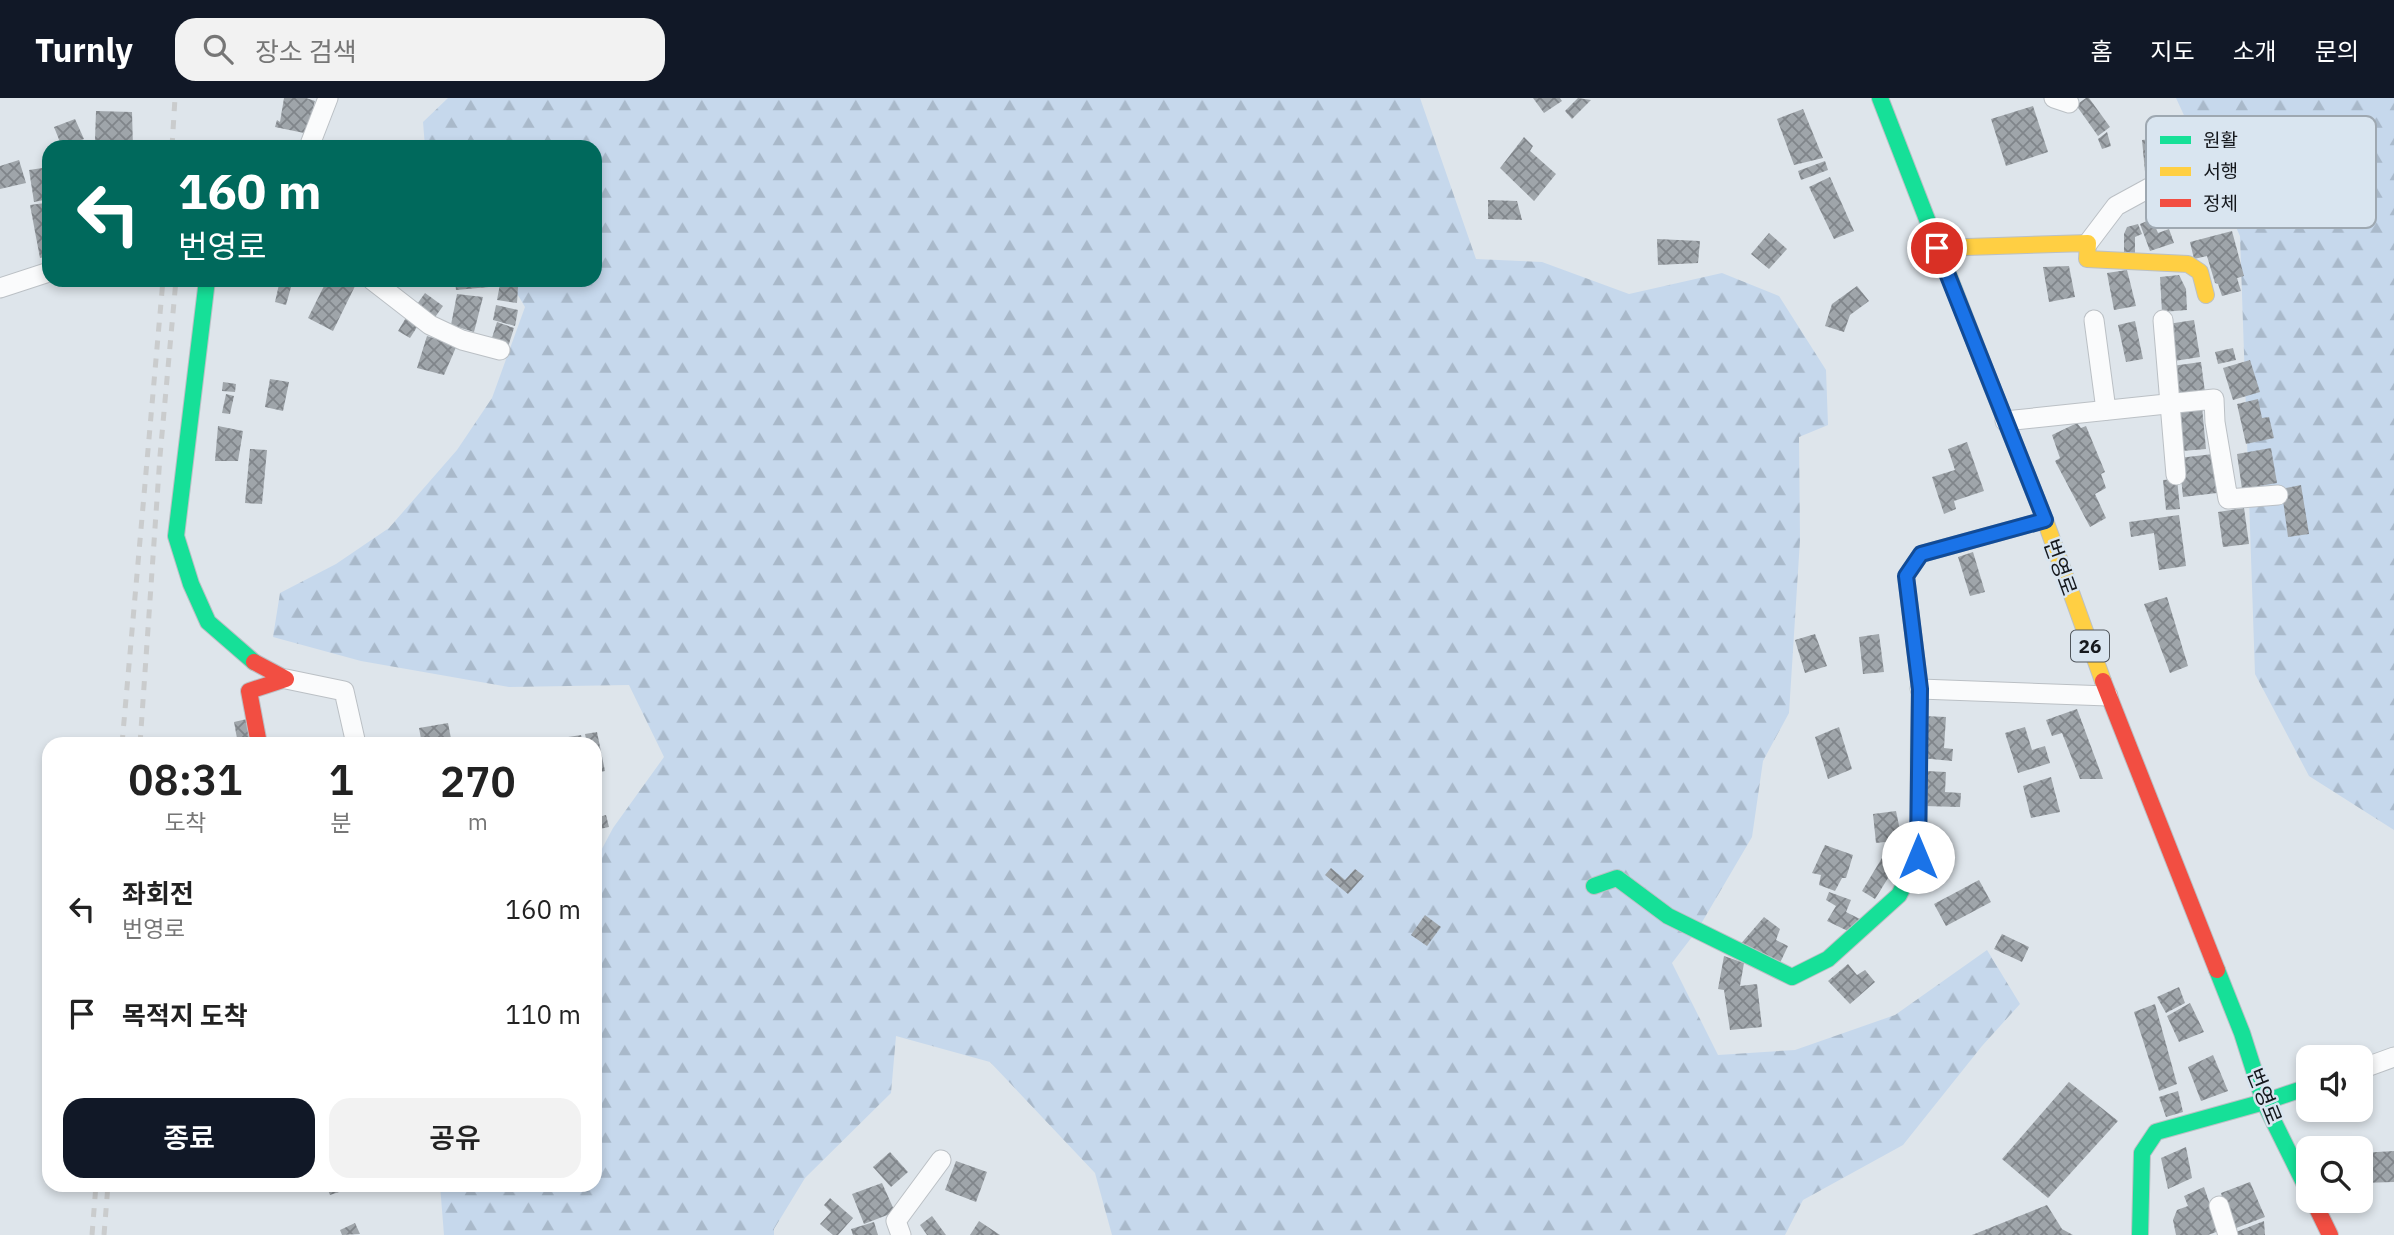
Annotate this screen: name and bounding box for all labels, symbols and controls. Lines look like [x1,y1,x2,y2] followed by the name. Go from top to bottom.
[175,18,665,81] search box
[35,28,133,71] text: Turnly
[199,30,237,68] icon: search
[255,34,357,68] text: 장소 검색
[2090,35,2112,67] text: 홈
[2150,35,2195,67] text: 지도
[2233,35,2277,67] text: 소개
[2315,35,2359,67] text: 문의
[2146,116,2376,228] legend
[2203,128,2238,152] text: 원활
[178,159,322,222] text: 160 m
[2203,159,2238,183] text: 서행
[63,168,154,259] icon: left
[2203,191,2238,215] text: 정체
[1907,218,1967,278] pin
[178,225,266,267] text: 번영로
[1918,229,1956,267] icon: arrive
[2038,535,2084,599] street label: 번영로
[2071,631,2109,662] road number: 26
[128,752,242,807] text: 08:31
[329,752,354,807] text: 1
[440,754,516,809] text: 270
[468,806,488,836] text: m
[164,807,207,837] text: 도착
[331,807,352,837] text: 분
[1881,820,1955,894] position arrow
[122,876,194,910] text: 좌회전
[63,890,101,928] icon: left
[505,892,581,926] text: 160 m
[122,913,185,943] text: 번영로
[63,995,101,1033] icon: arrive
[505,997,581,1031] text: 110 m
[122,998,248,1032] text: 목적지 도착
[2296,1045,2373,1213] map controls
[2296,1045,2373,1122] button: sound
[2241,1064,2289,1128] street label: 번영로
[63,1098,315,1178] button: 종료
[329,1098,581,1178] button: 공유
[2296,1136,2373,1213] button: search

